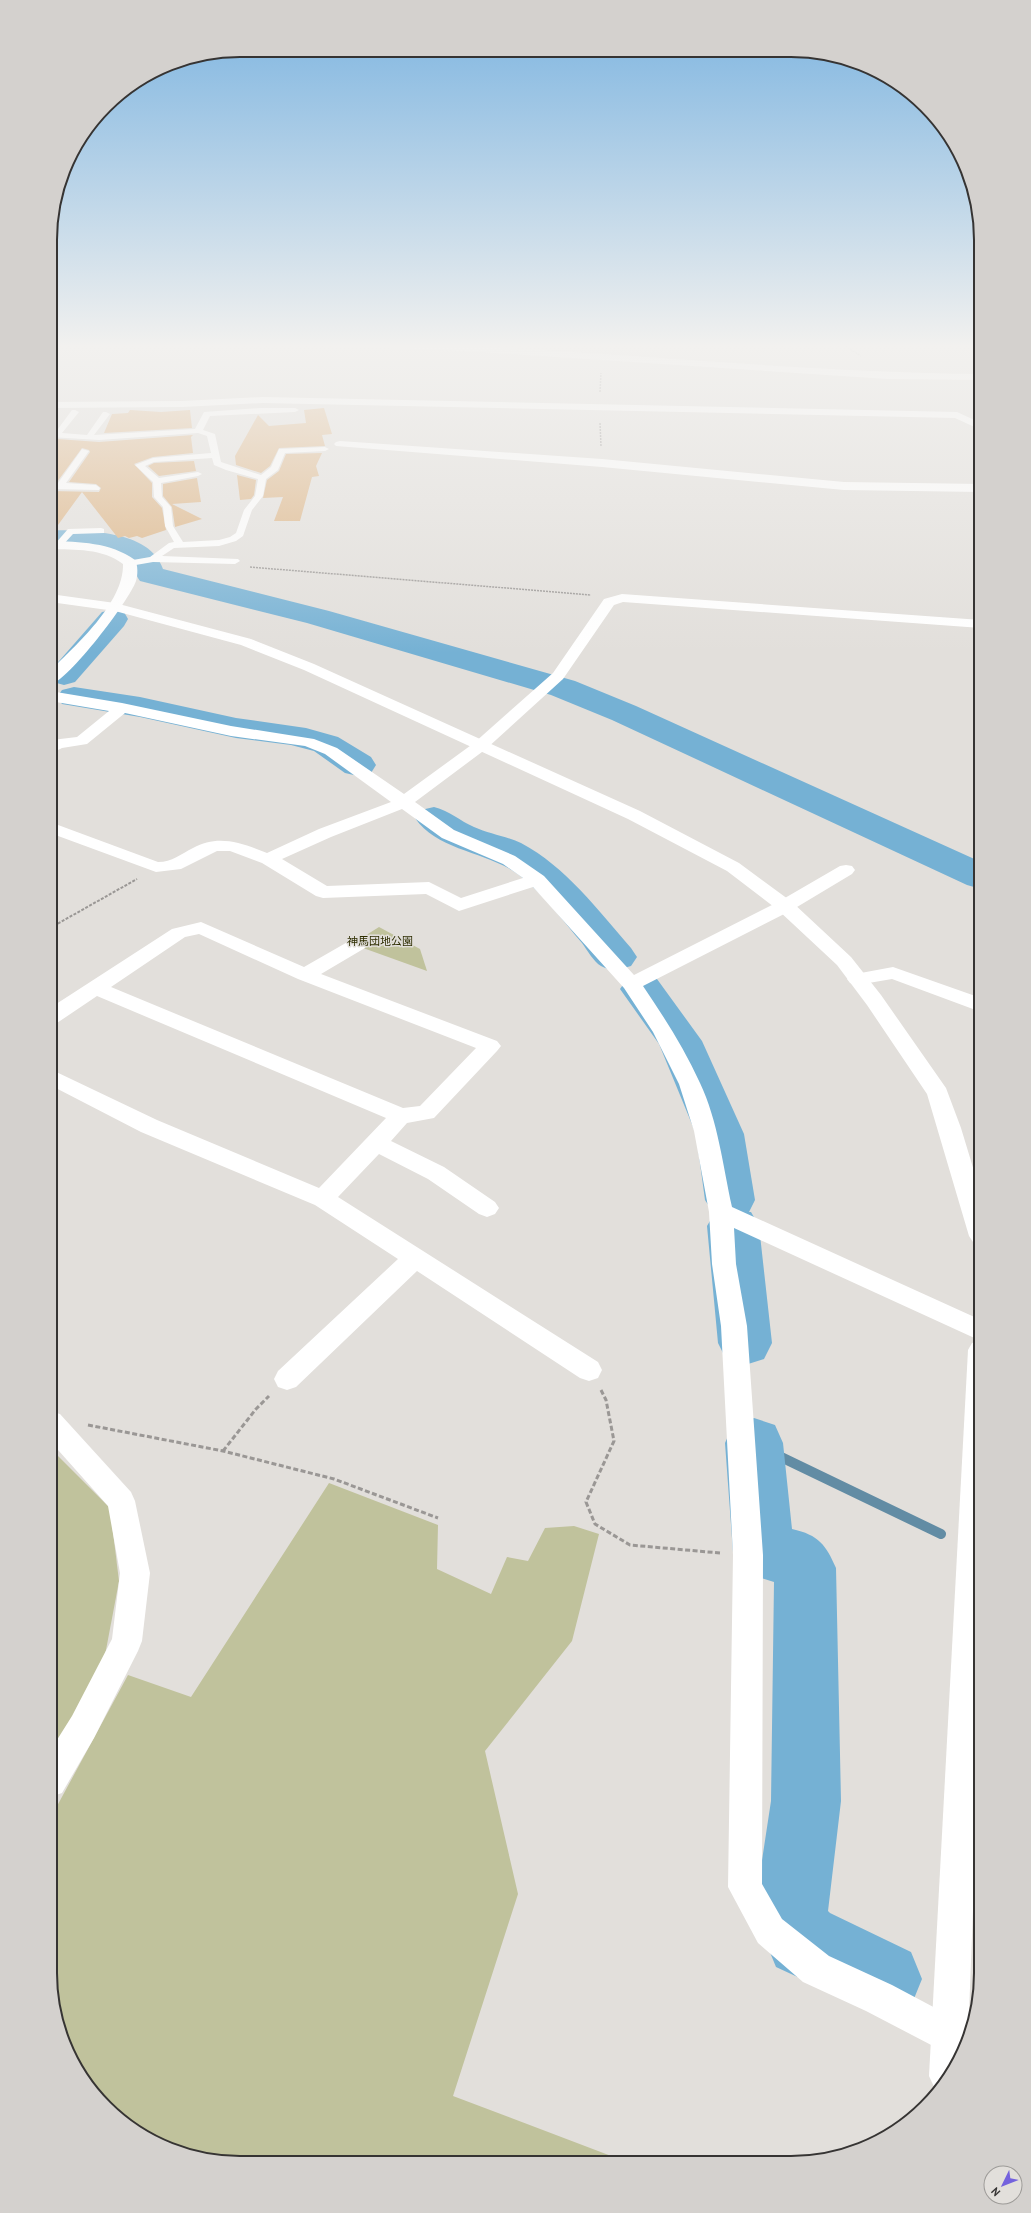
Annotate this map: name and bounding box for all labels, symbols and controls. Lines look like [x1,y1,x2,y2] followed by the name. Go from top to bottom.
[347,934,413,948] park label: 神馬団地公園
[983,2165,1023,2205] north arrow
[988,2184,1003,2199] text: N

